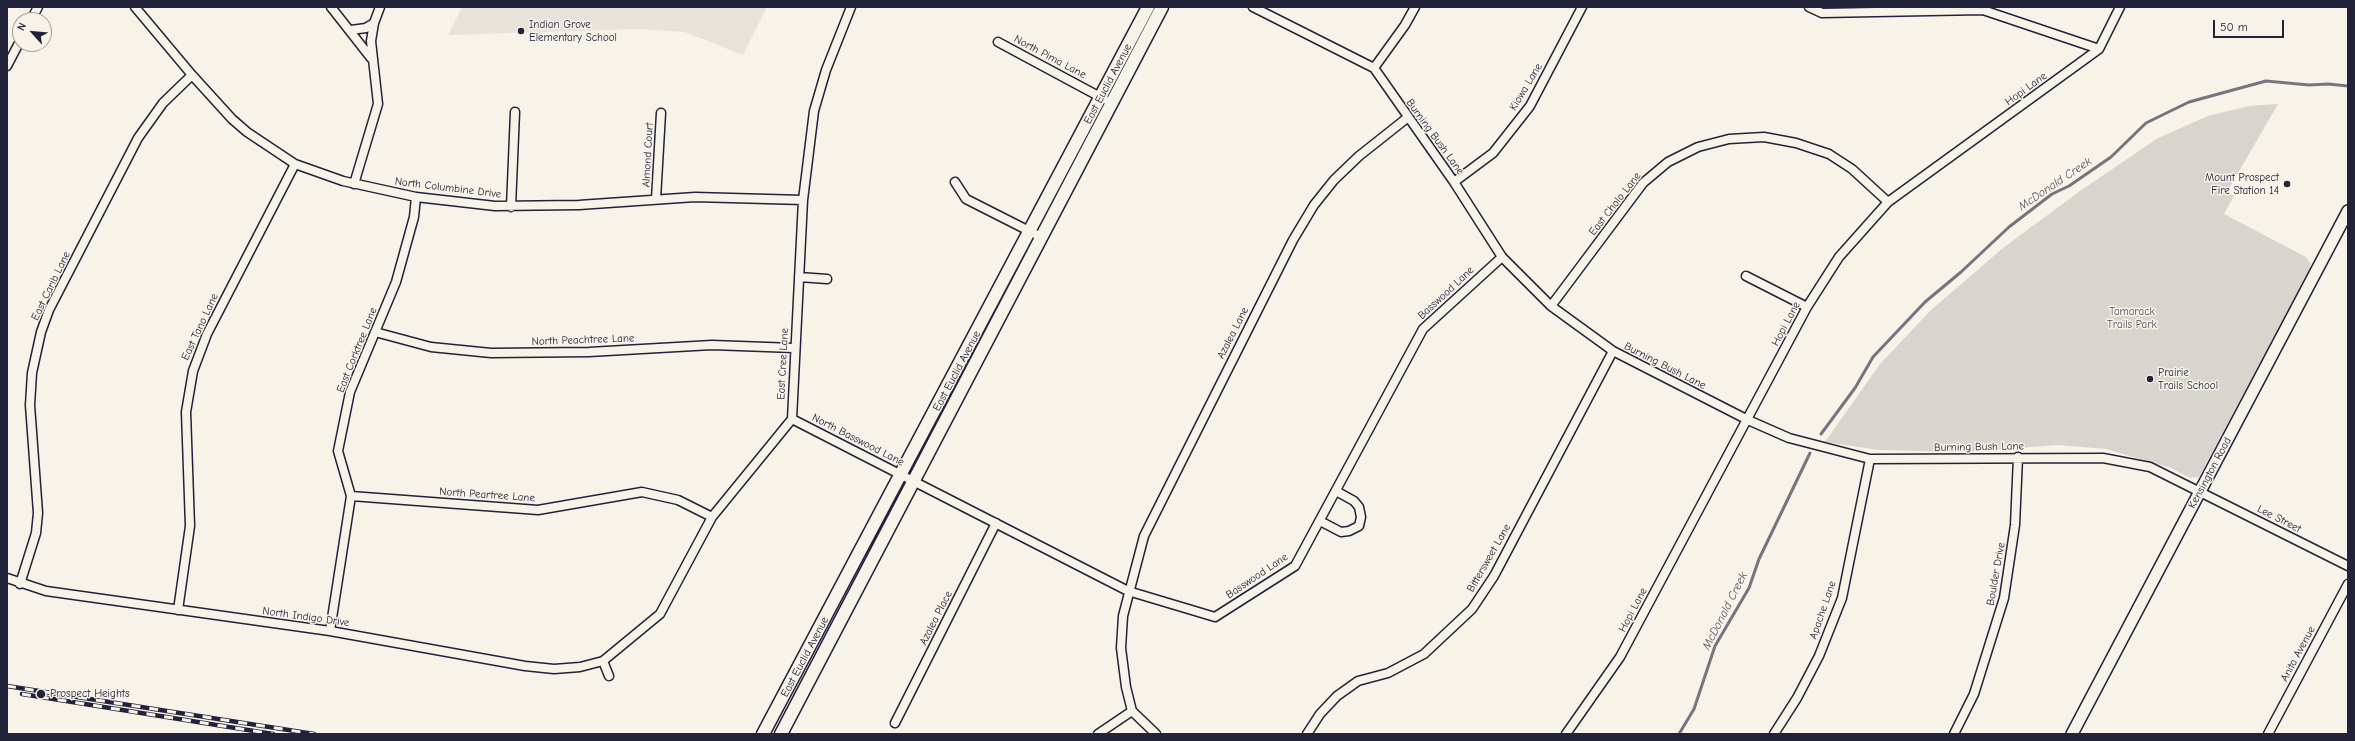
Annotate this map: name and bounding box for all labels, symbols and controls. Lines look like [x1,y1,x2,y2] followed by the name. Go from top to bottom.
[12,12,52,52] north arrow
[2215,12,2286,38] scale bar
[529,18,617,44] place label: Indian Grove Elementary School
[2220,20,2248,34] text: 50 m
[14,21,29,33] text: N
[516,26,526,36] marker: Indian Grove Elementary School
[1012,32,1088,82] street label: North Pima Lane
[1081,42,1135,126] street label: East Euclid Avenue
[1507,61,1545,113] street label: Kiowa Lane
[2003,69,2049,109] street label: Hopi Lane
[1403,97,1467,177] street label: Burning Bush Lane
[640,122,656,188] street label: Almond Court
[2016,154,2094,214] water label: McDonald Creek
[1586,170,1644,238] street label: East Cholo Lane
[2205,171,2279,197] place label: Mount Prospect Fire Station 14
[394,175,502,201] street label: North Columbine Drive
[2282,179,2292,189] marker: Mount Prospect Fire Station 14
[29,249,73,323] street label: East Carib Lane
[1415,264,1477,322] street label: Basswood Lane
[179,291,221,363] street label: East Tano Lane
[1769,300,1803,348] street label: Hopi Lane
[1214,305,1252,361] street label: Azalea Lane
[2107,305,2157,331] park label: Tamarack Trails Park
[334,306,380,394] street label: East Corktree Lane
[775,328,791,400] street label: East Cree Lane
[930,329,984,413] street label: East Euclid Avenue
[531,332,635,348] street label: North Peachtree Lane
[1622,340,1708,392] street label: Burning Bush Lane
[2158,366,2218,392] place label: Prairie Trails School
[2145,374,2155,384] marker: Prairie Trails School
[810,411,906,469] street label: North Basswood Lane
[2186,435,2234,511] street label: Kensington Road
[1934,440,2024,454] street label: Burning Bush Lane
[439,485,535,505] street label: North Peartree Lane
[2255,502,2303,536] street label: Lee Street
[1464,522,1514,594] street label: Bittersweet Lane
[1984,541,2008,607] street label: Boulder Drive
[1224,550,1290,602] street label: Basswood Lane
[1699,570,1751,652] water label: McDonald Creek
[1807,579,1839,641] street label: Apache Lane
[1616,586,1650,634] street label: Hopi Lane
[917,589,955,647] street label: Azalea Place
[262,604,350,630] street label: North Indigo Drive
[778,615,832,699] street label: East Euclid Avenue
[2278,624,2318,684] street label: Anita Avenue
[50,687,130,701] place label: Prospect Heights
[35,688,47,700] marker: Prospect Heights

